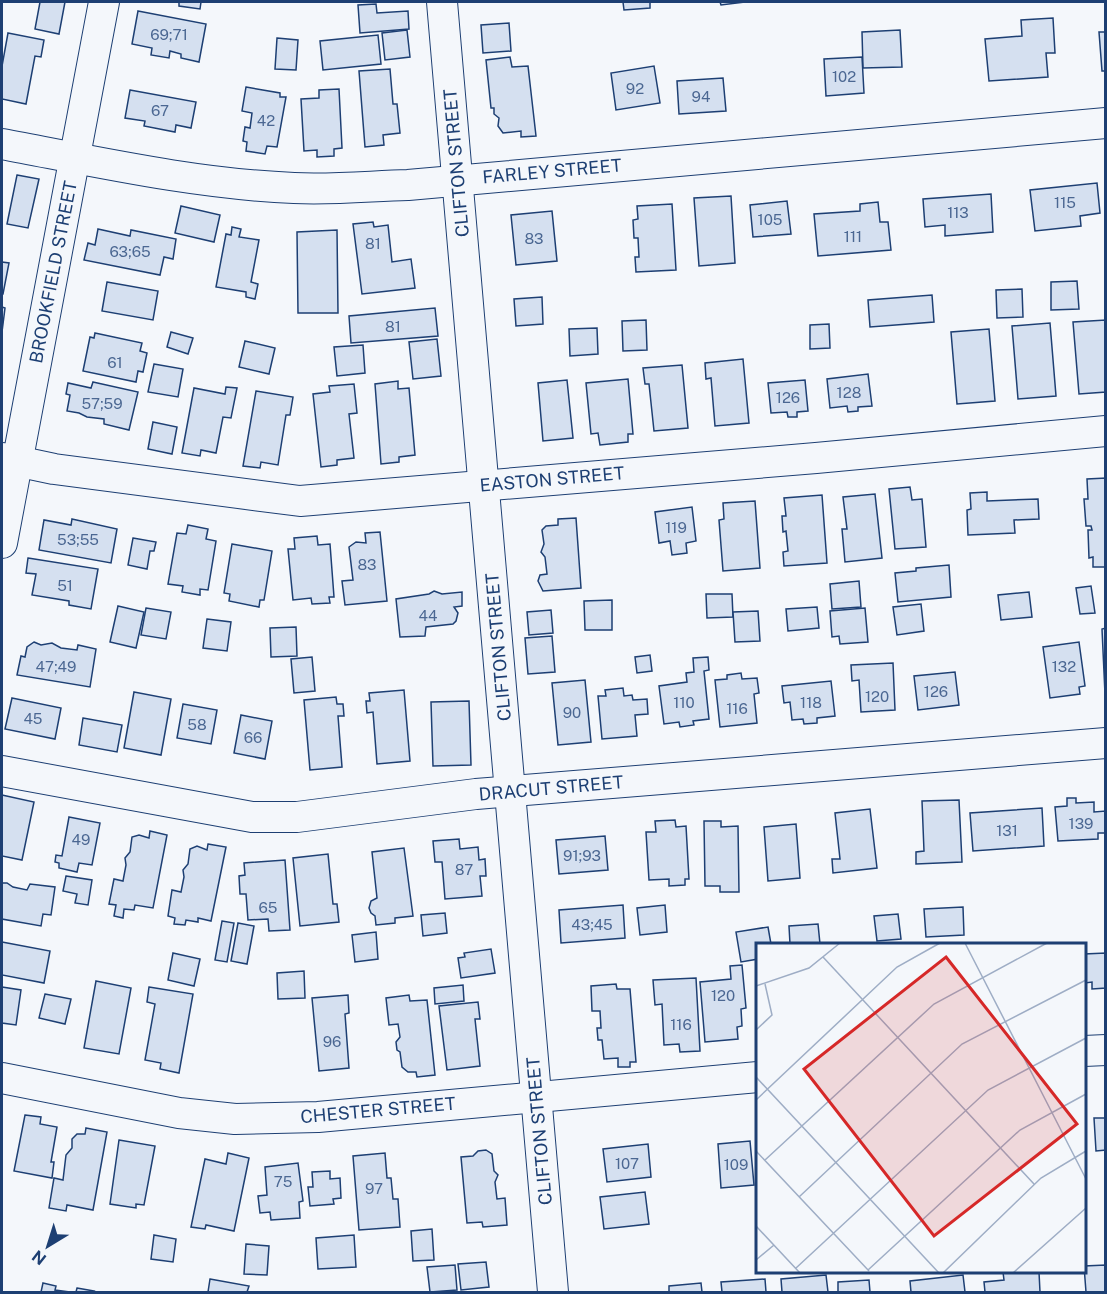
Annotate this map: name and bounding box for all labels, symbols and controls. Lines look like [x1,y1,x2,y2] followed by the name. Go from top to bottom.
[150,26,188,43] house number: 69;71
[832,68,856,85] house number: 102
[626,80,644,97] house number: 92
[439,88,473,238] street label: CLIFTON STREET
[692,88,710,105] house number: 94
[151,102,169,119] house number: 67
[257,112,275,129] house number: 42
[482,154,623,188] street label: FARLEY STREET
[25,179,81,365] street label: BROOKFIELD STREET
[1054,194,1076,211] house number: 115
[947,204,969,221] house number: 113
[758,211,782,228] house number: 105
[844,228,862,245] house number: 111
[524,230,544,247] house number: 83
[365,235,381,252] house number: 81
[109,243,151,260] house number: 63;65
[385,318,401,335] house number: 81
[107,354,123,371] house number: 61
[837,384,861,401] house number: 128
[776,389,800,406] house number: 126
[81,395,123,412] house number: 57;59
[479,462,626,496] street label: EASTON STREET
[665,519,687,536] house number: 119
[57,531,99,548] house number: 53;55
[357,556,377,573] house number: 83
[481,572,515,722] street label: CLIFTON STREET
[57,577,73,594] house number: 51
[419,607,437,624] house number: 44
[36,658,76,675] house number: 47;49
[1052,658,1076,675] house number: 132
[924,683,948,700] house number: 126
[865,688,889,705] house number: 120
[673,694,695,711] house number: 110
[800,694,822,711] house number: 118
[726,700,748,717] house number: 116
[563,704,581,721] house number: 90
[24,710,42,727] house number: 45
[187,716,207,733] house number: 58
[244,729,262,746] house number: 66
[478,771,624,805] street label: DRACUT STREET
[1069,815,1093,832] house number: 139
[996,822,1018,839] house number: 131
[72,831,90,848] house number: 49
[563,847,601,864] house number: 91;93
[455,861,473,878] house number: 87
[259,899,277,916] house number: 65
[571,916,613,933] house number: 43;45
[756,943,1086,1273] inset map
[711,987,735,1004] house number: 120
[670,1016,692,1033] house number: 116
[323,1033,341,1050] house number: 96
[522,1056,556,1206] street label: CLIFTON STREET
[299,1093,457,1127] street label: CHESTER STREET
[615,1155,639,1172] house number: 107
[724,1156,748,1173] house number: 109
[274,1173,292,1190] house number: 75
[365,1180,383,1197] house number: 97
[18,1216,78,1276] north arrow
[28,1246,50,1269] text: N

